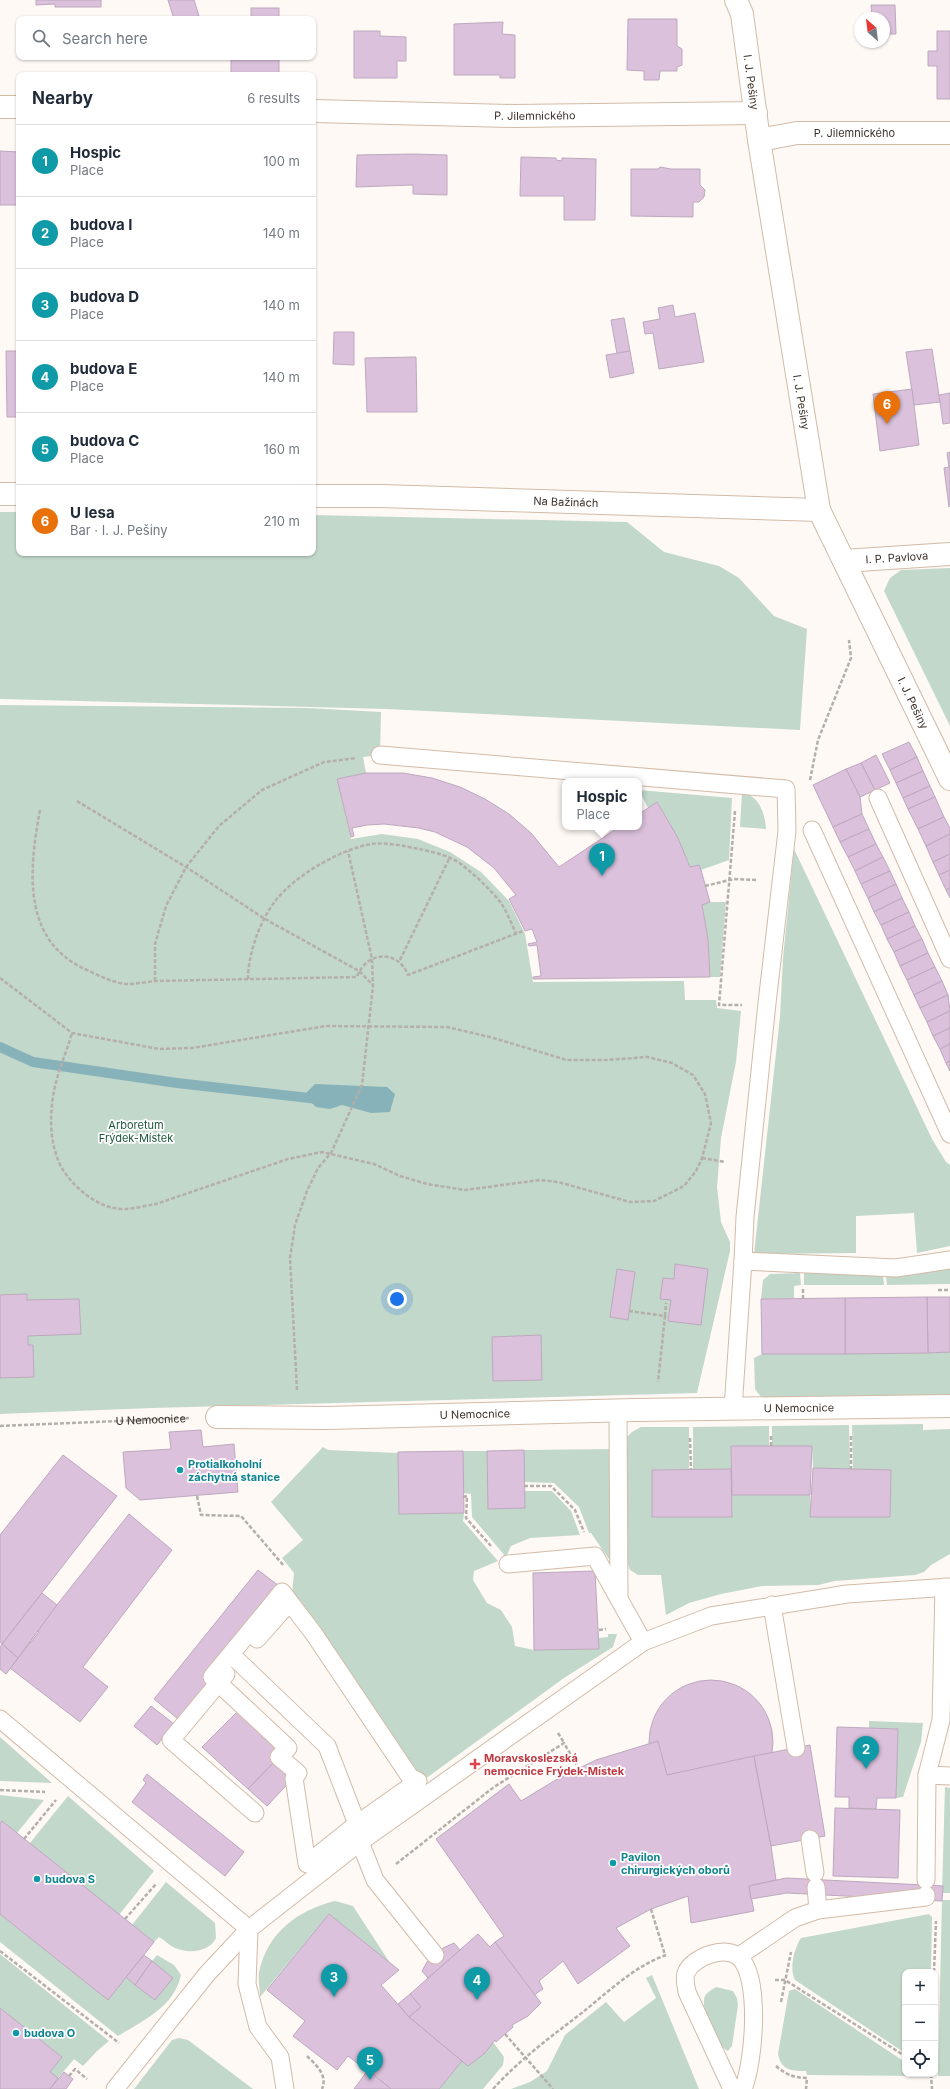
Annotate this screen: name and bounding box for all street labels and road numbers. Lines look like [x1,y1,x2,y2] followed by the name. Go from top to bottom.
[741,54,762,111] street label: I. J. Pešiny
[494,108,576,123] street label: P. Jilemnického
[814,126,895,140] street label: P. Jilemnického
[790,374,813,431] street label: I. J. Pešiny
[533,494,599,510] street label: Na Bažinách
[865,548,929,567] street label: I. P. Pavlova
[895,675,932,731] street label: I. J. Pešiny
[764,1400,834,1415] street label: U Nemocnice
[440,1406,510,1422] street label: U Nemocnice
[115,1411,186,1428] street label: U Nemocnice

